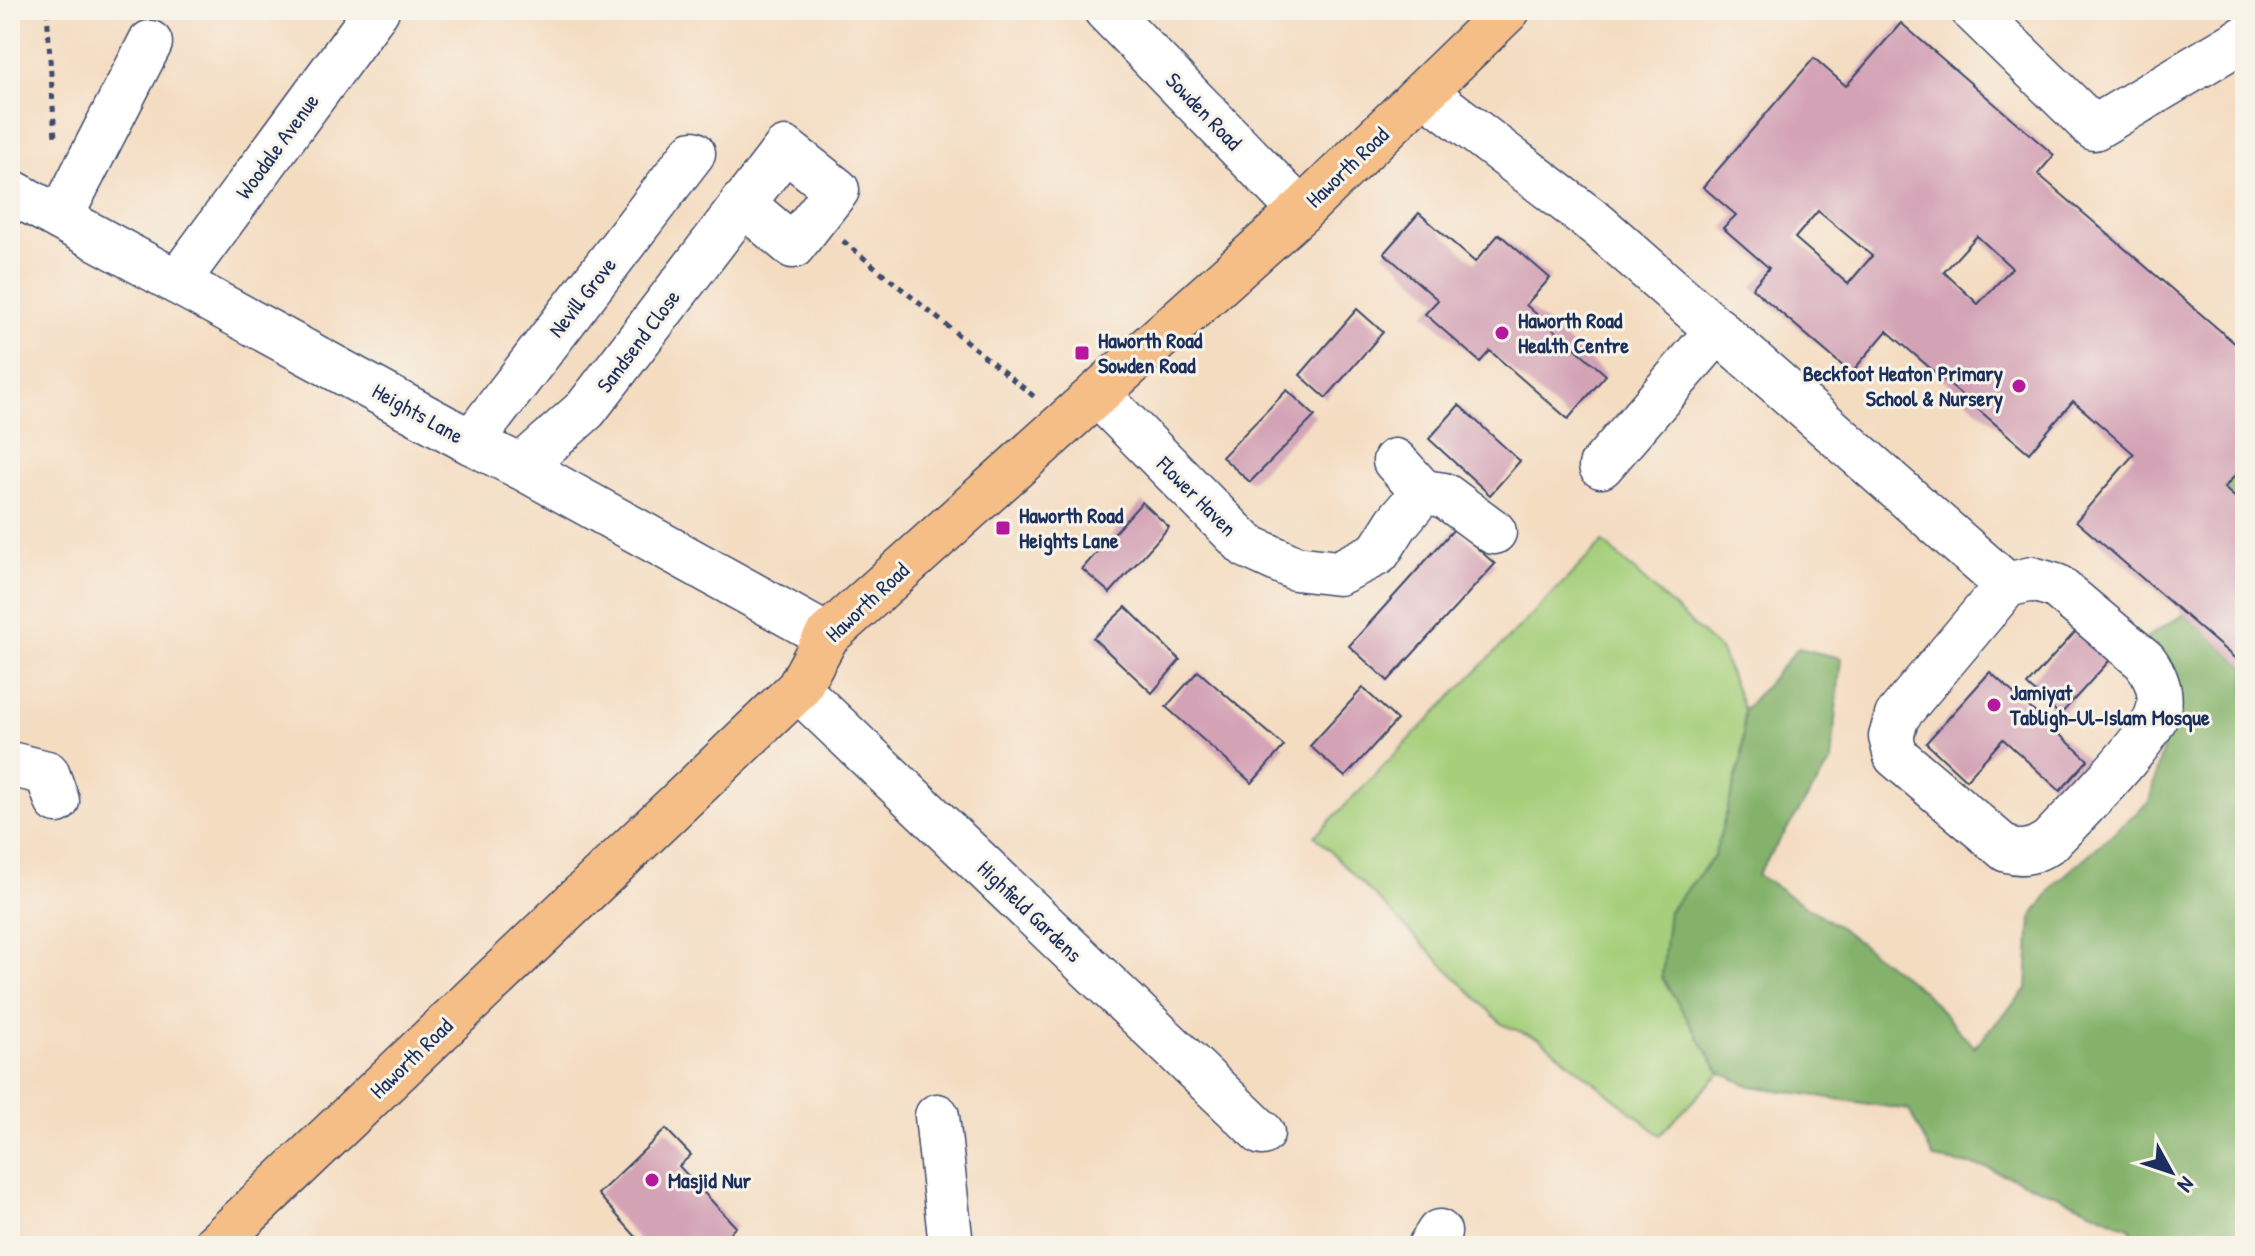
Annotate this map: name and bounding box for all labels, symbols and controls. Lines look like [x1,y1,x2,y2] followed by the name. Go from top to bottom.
[1159,65,1249,157] street label: Sowden Road
[228,87,326,205] street label: Woodale Avenue
[1299,120,1395,214] street label: Haworth Road
[541,250,623,343] street label: Nevill Grove
[589,283,687,399] street label: Sandsend Close
[1518,305,1629,360] place label: Haworth Road Health Centre
[1493,324,1511,342] marker: Haworth Road Health Centre
[1098,325,1203,380] place label: Haworth Road Sowden Road
[1073,344,1091,362] marker: Haworth Road Sowden Road
[1803,358,2004,414] place label: Beckfoot Heaton Primary School & Nursery
[367,376,469,450] street label: Heights Lane
[2010,377,2028,395] marker: Beckfoot Heaton Primary School & Nursery
[1150,449,1244,543] street label: Flower Haven
[1019,500,1124,556] place label: Haworth Road Heights Lane
[994,519,1012,537] marker: Haworth Road Heights Lane
[819,555,916,649] street label: Haworth Road
[2009,677,2210,733] place label: Jamiyat Tabligh-Ul-Islam Mosque
[1985,696,2003,714] marker: Jamiyat Tabligh-Ul-Islam Mosque
[971,853,1089,969] street label: Highfield Gardens
[363,1011,459,1105] street label: Haworth Road
[2131,1132,2211,1212] north arrow
[668,1165,751,1195] place label: Masjid Nur
[643,1171,661,1189] marker: Masjid Nur
[2171,1171,2202,1199] text: N

